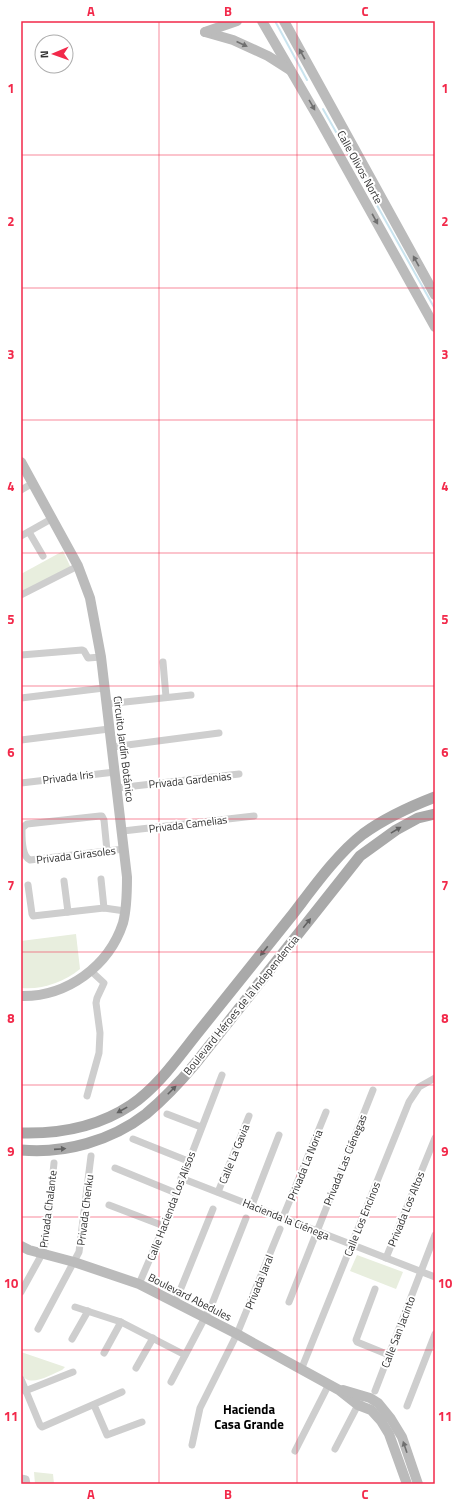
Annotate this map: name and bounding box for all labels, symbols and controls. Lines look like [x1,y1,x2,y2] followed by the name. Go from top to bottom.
[87,1,95,21] text: A
[224,1,232,21] text: B
[361,1,369,21] text: C
[34,34,74,74] north arrow
[237,41,248,47] one-way arrow
[298,48,305,60] one-way arrow
[36,50,52,58] text: N
[7,78,15,98] text: 1
[441,78,449,98] text: 1
[308,99,315,111] one-way arrow
[333,127,387,207] street label: Calle Olivos Norte
[7,211,15,231] text: 2
[441,211,449,231] text: 2
[372,213,378,224] one-way arrow
[413,255,419,267] one-way arrow
[7,344,15,364] text: 3
[441,344,449,364] text: 3
[7,476,15,496] text: 4
[441,476,449,496] text: 4
[7,609,15,629] text: 5
[441,609,449,629] text: 5
[110,695,138,803] street label: Circuito Jardín Botánico
[7,742,15,762] text: 6
[441,742,449,762] text: 6
[42,766,94,788] street label: Privada Iris
[148,768,232,792] street label: Privada Gardenias
[148,811,228,837] street label: Privada Camelias
[390,827,402,834] one-way arrow
[35,842,117,868] street label: Privada Girasoles
[7,875,15,895] text: 7
[441,875,449,895] text: 7
[302,917,311,928] one-way arrow
[179,931,303,1078] street label: Boulevard Héroes de la Independencia
[259,945,268,956] one-way arrow
[7,1008,15,1028] text: 8
[441,1008,449,1028] text: 8
[167,1085,177,1095] one-way arrow
[116,1107,128,1113] one-way arrow
[319,1112,371,1208] street label: Privada Las Ciénegas
[215,1121,253,1186] street label: Calle La Gavia
[283,1127,327,1203] street label: Privada La Noria
[7,1141,15,1161] text: 9
[441,1141,449,1161] text: 9
[54,1146,66,1152] one-way arrow
[143,1149,199,1263] street label: Calle Hacienda Los Alisos
[35,1169,61,1249] street label: Privada Chalante
[384,1169,428,1249] street label: Privada Los Altos
[73,1173,97,1247] street label: Privada Chenku
[340,1179,384,1259] street label: Calle Los Encinos
[240,1194,332,1244] street label: Hacienda la Ciénega
[241,1252,277,1312] street label: Privada Jaral
[145,1269,235,1325] street label: Boulevard Abedules
[4,1273,18,1293] text: 10
[438,1273,452,1293] text: 10
[377,1294,419,1370] street label: Calle San Jacinto
[214,1399,284,1434] district label: Hacienda Casa Grande
[4,1406,18,1426] text: 11
[438,1406,452,1426] text: 11
[402,1441,408,1453] one-way arrow
[87,1484,95,1504] text: A
[224,1484,232,1504] text: B
[361,1484,369,1504] text: C

